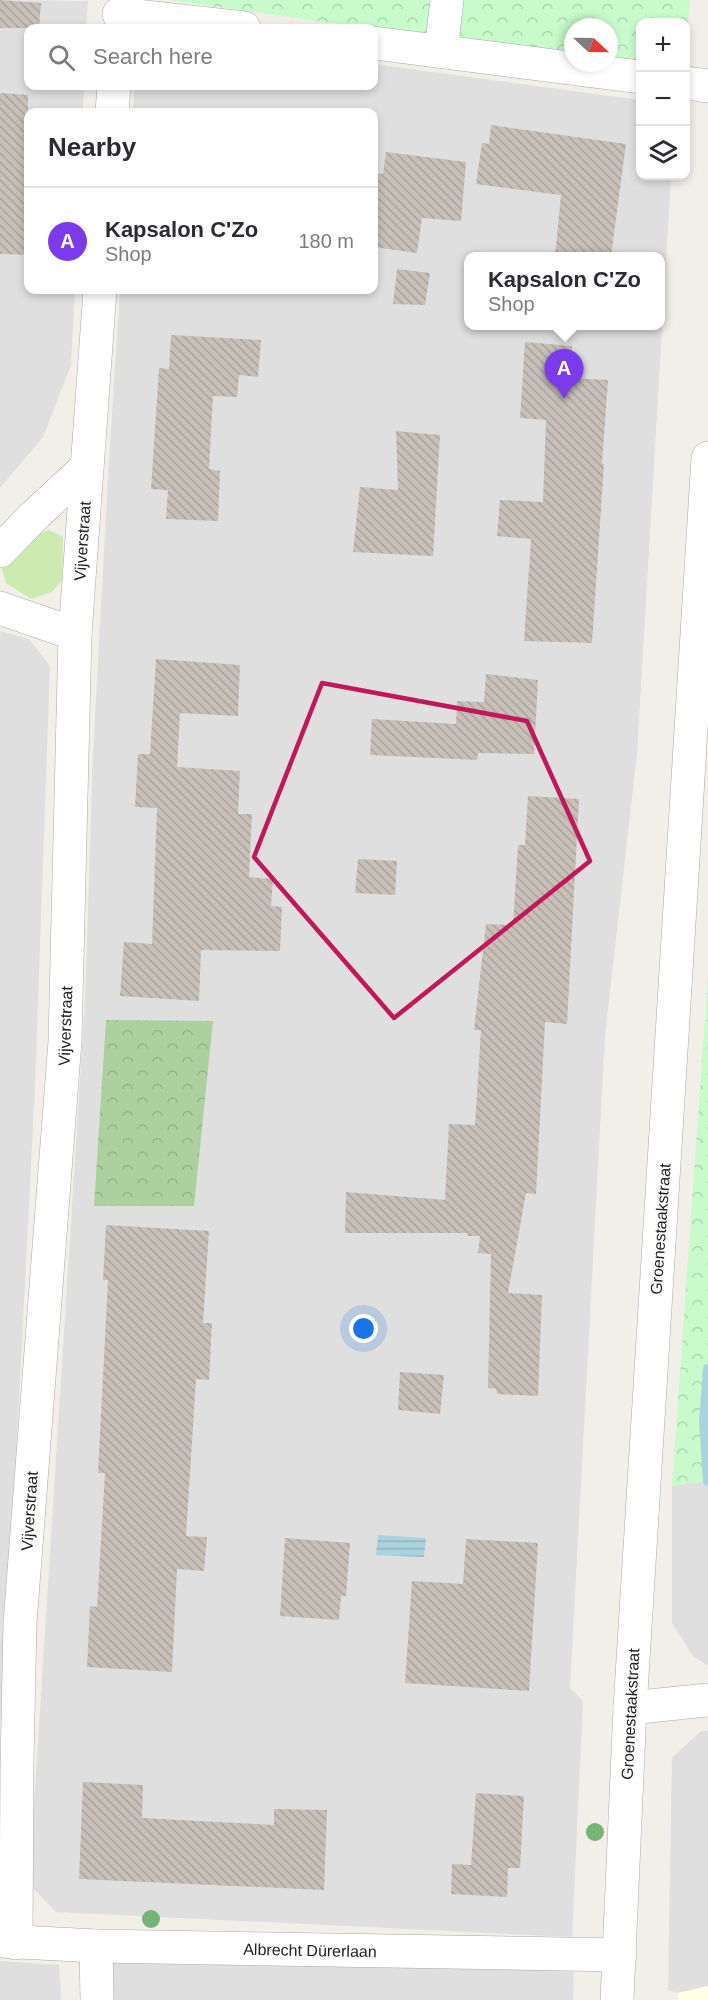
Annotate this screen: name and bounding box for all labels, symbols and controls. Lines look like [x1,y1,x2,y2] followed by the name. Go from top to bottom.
[564,18,618,72] north arrow
[636,18,690,180] map controls
[636,18,690,72] button: +
[24,24,378,90] search box
[45,41,78,74] icon: search
[93,44,213,69] text: Search here
[636,72,690,126] button: −
[636,126,690,180] button: layers
[48,132,136,162] text: Nearby
[105,217,258,242] text: Kapsalon C'Zo
[60,230,75,252] text: A
[298,230,354,252] text: 180 m
[105,243,152,265] text: Shop
[464,252,665,330] popup
[488,267,641,292] text: Kapsalon C'Zo
[488,293,535,315] text: Shop
[544,350,584,399] pin: A
[71,500,94,581] street label: Vijverstraat
[56,985,75,1066] street label: Vijverstraat
[647,1162,674,1295] street label: Groenestaakstraat
[349,1314,378,1343] your location
[18,1470,41,1551] street label: Vijverstraat
[619,1647,642,1780] street label: Groenestaakstraat
[243,1941,377,1960] street label: Albrecht Dürerlaan

